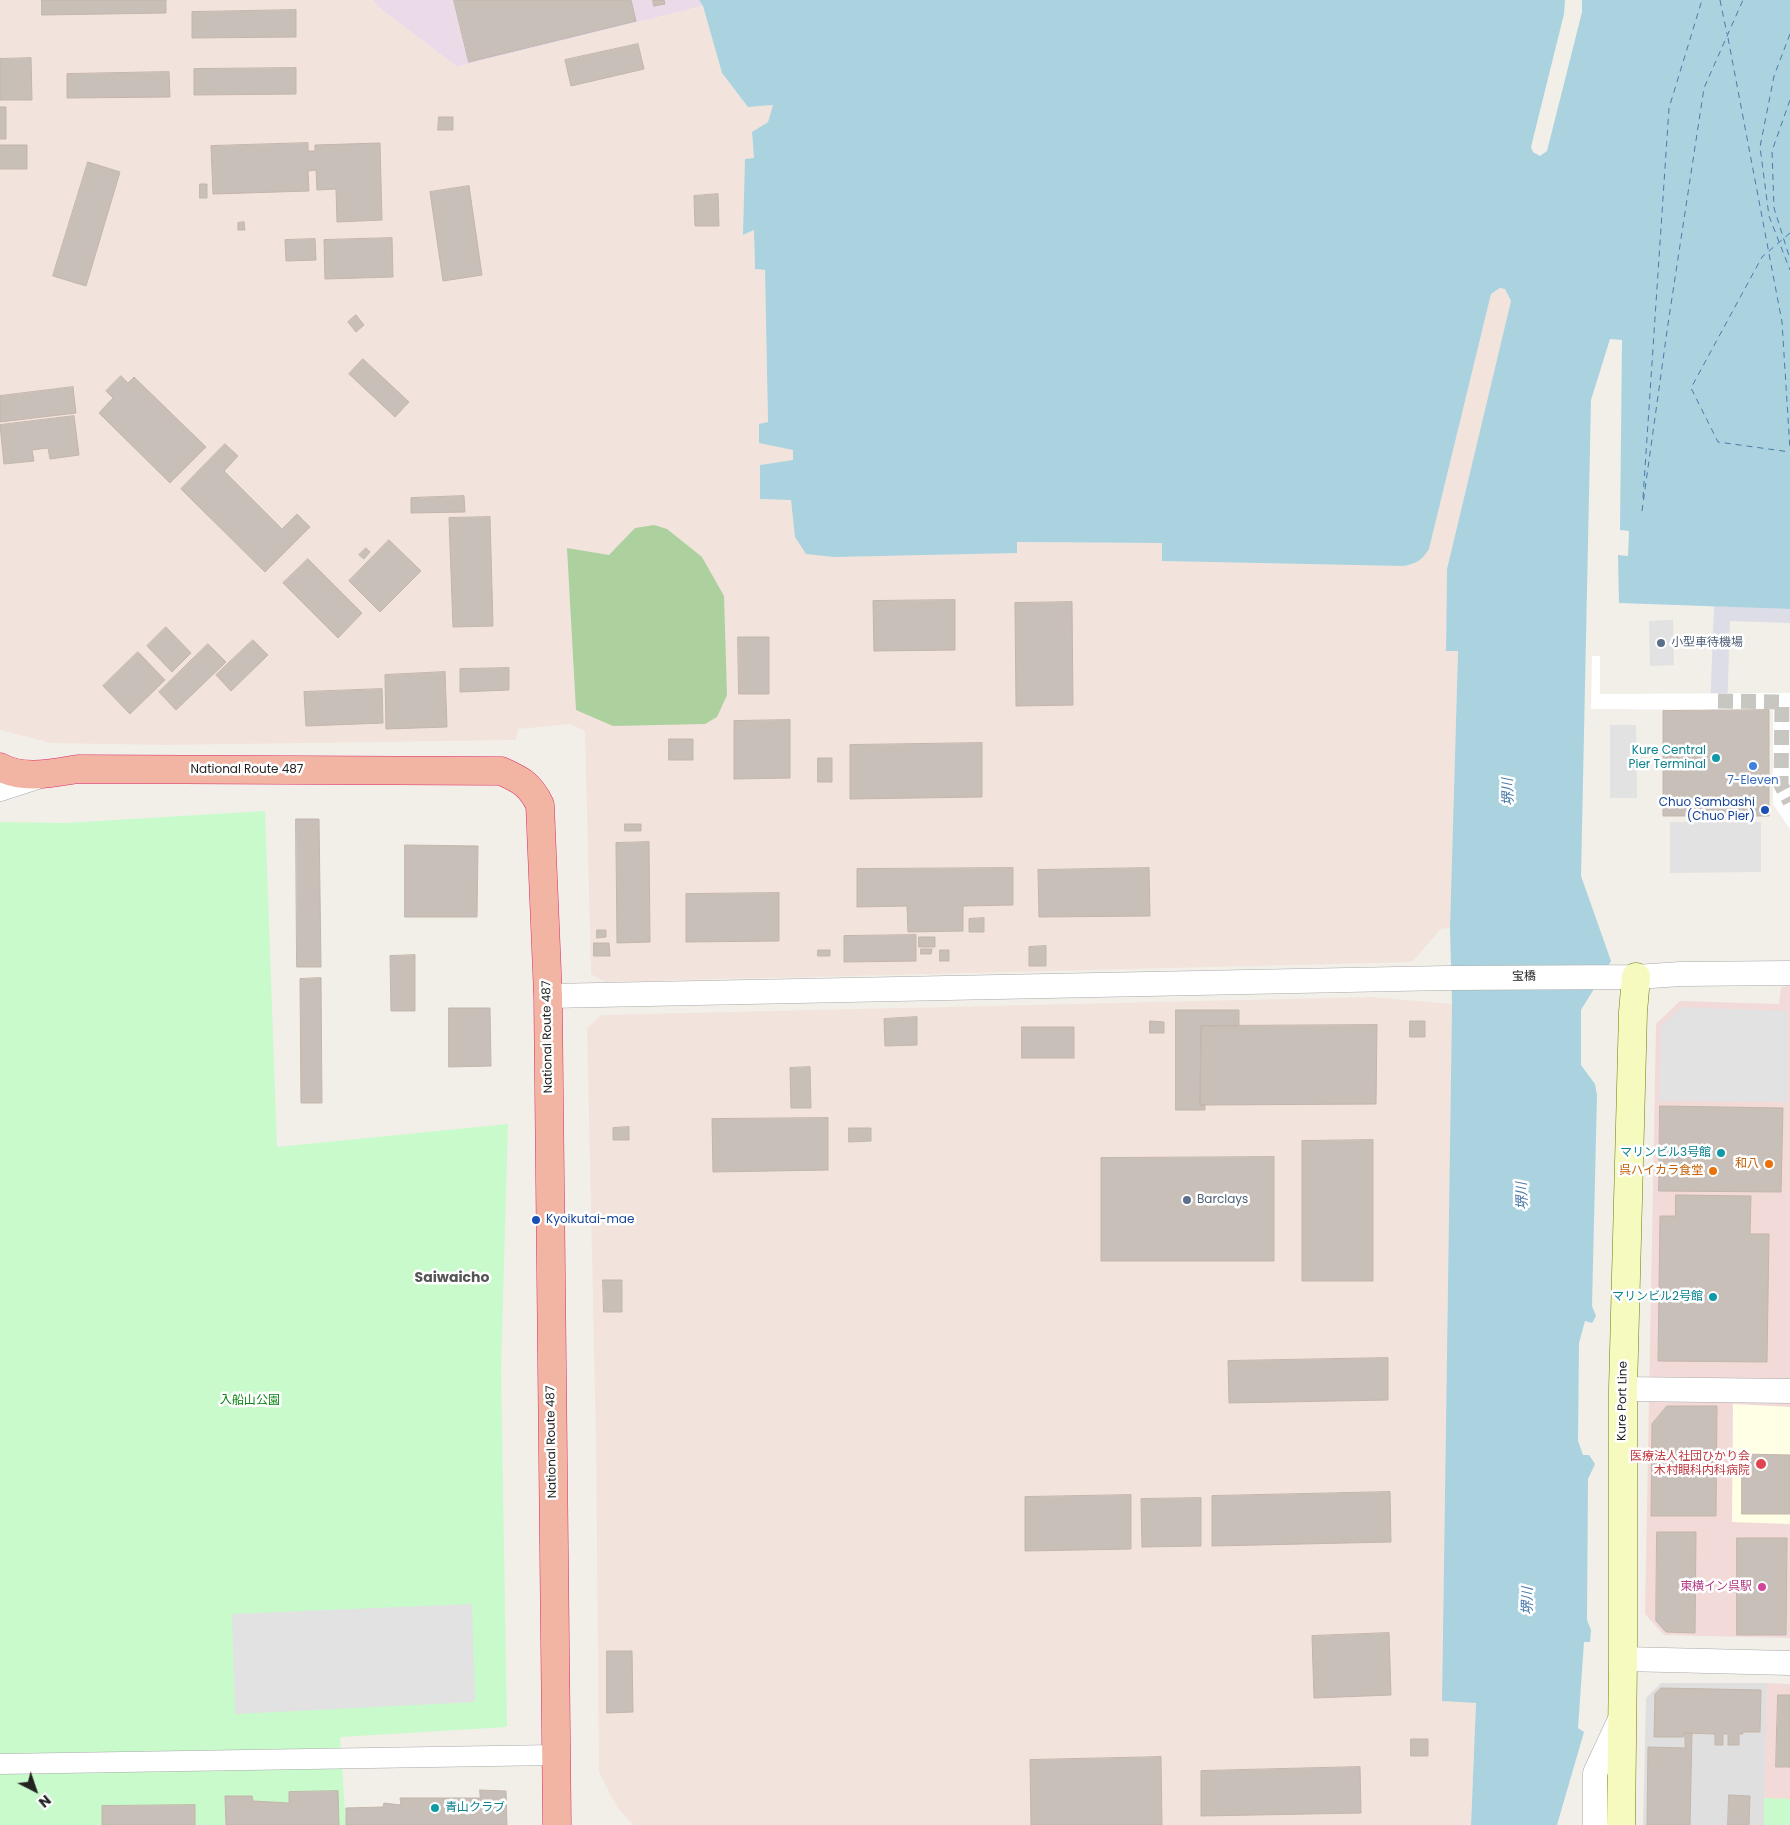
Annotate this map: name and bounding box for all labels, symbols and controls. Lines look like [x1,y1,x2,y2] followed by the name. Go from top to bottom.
[1671,636,1743,650] place label: 小型車待機場
[1655,637,1667,649] marker: 小型車待機場
[1629,744,1706,772] place label: Kure Central Pier Terminal
[1710,752,1722,764] marker: Kure Central Pier Terminal
[1747,760,1759,772] marker: 7-Eleven
[191,763,303,777] street label: National Route 487
[1727,774,1779,788] place label: 7-Eleven
[1500,778,1518,806] water label: 堺川
[1659,796,1755,824] place label: Chuo Sambashi (Chuo Pier)
[1759,804,1771,816] marker: Chuo Sambashi (Chuo Pier)
[1512,970,1536,984] street label: 宝橋
[540,980,556,1094] street label: National Route 487
[1620,1146,1711,1160] place label: マリンビル3号館
[1715,1147,1727,1159] marker: マリンビル3号館
[1735,1157,1759,1171] place label: 和八
[1763,1158,1775,1170] marker: 和八
[1619,1164,1703,1178] place label: 呉ハイカラ食堂
[1707,1165,1719,1177] marker: 呉ハイカラ食堂
[1514,1182,1532,1210] water label: 堺川
[1197,1193,1248,1207] place label: Barclays
[1181,1194,1193,1206] marker: Barclays
[546,1213,634,1227] place label: Kyoikutai-mae
[530,1214,542,1226] marker: Kyoikutai-mae
[415,1270,489,1286] district label: Saiwaicho
[1612,1290,1703,1304] place label: マリンビル2号館
[1707,1291,1719,1303] marker: マリンビル2号館
[1615,1361,1631,1441] street label: Kure Port Line
[544,1385,560,1499] street label: National Route 487
[220,1394,280,1408] park label: 入船山公園
[1630,1450,1750,1478] place label: 医療法人社団ひかり会 木村眼科内科病院
[1754,1457,1768,1471] marker: 医療法人社団ひかり会 木村眼科内科病院
[1680,1580,1752,1594] place label: 東横イン呉駅
[1756,1581,1768,1593] marker: 東横イン呉駅
[1520,1587,1536,1615] water label: 堺川
[10,1765,60,1815] north arrow
[34,1790,55,1812] text: N
[445,1801,505,1815] place label: 青山クラブ
[429,1802,441,1814] marker: 青山クラブ

